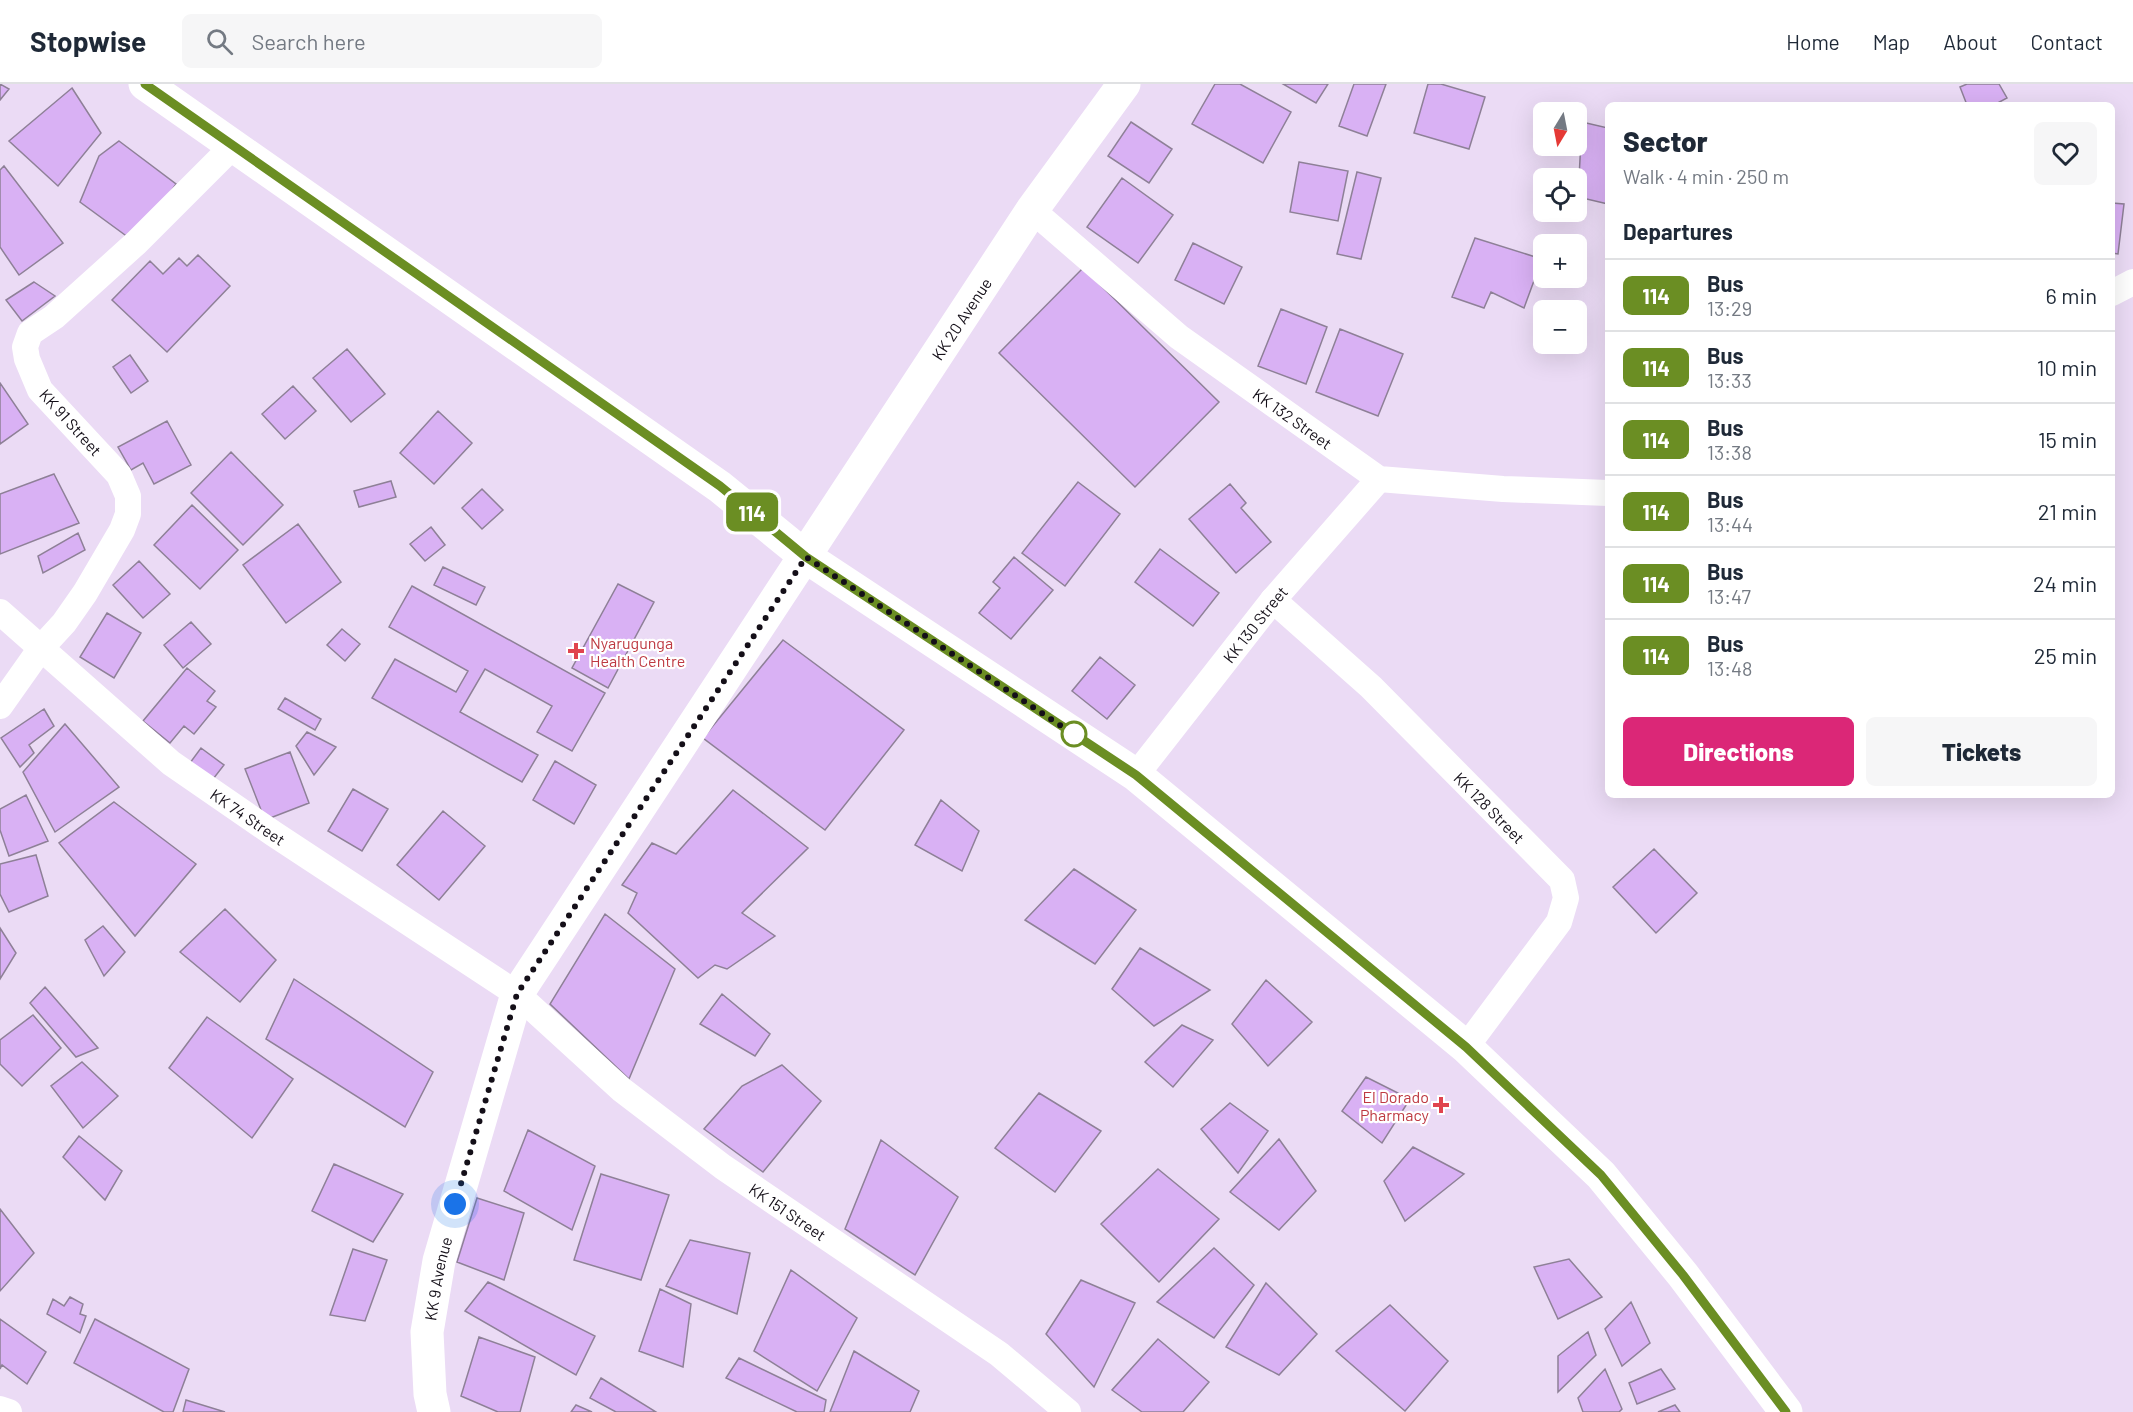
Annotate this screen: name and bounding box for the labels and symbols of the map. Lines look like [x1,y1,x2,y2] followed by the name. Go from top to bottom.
[1533,102,1587,156] north arrow
[927,274,995,363] street label: KK 20 Avenue
[1250,383,1336,452] street label: KK 132 Street
[36,385,106,459] street label: KK 91 Street
[718,492,786,532] line badge: 114
[1218,582,1291,666] street label: KK 130 Street
[590,633,685,670] place label: Nyarugunga Health Centre
[567,642,585,660] marker: Nyarugunga Health Centre
[1061,721,1087,747] unlabelled marker
[1451,768,1529,847] street label: KK 128 Street
[207,784,289,848] street label: KK 74 Street
[1360,1087,1430,1124] place label: El Dorado Pharmacy
[1434,1098,1448,1112] marker: El Dorado Pharmacy
[746,1178,830,1244] street label: KK 151 Street
[440,1189,470,1219] your location
[420,1234,455,1322] street label: KK 9 Avenue

